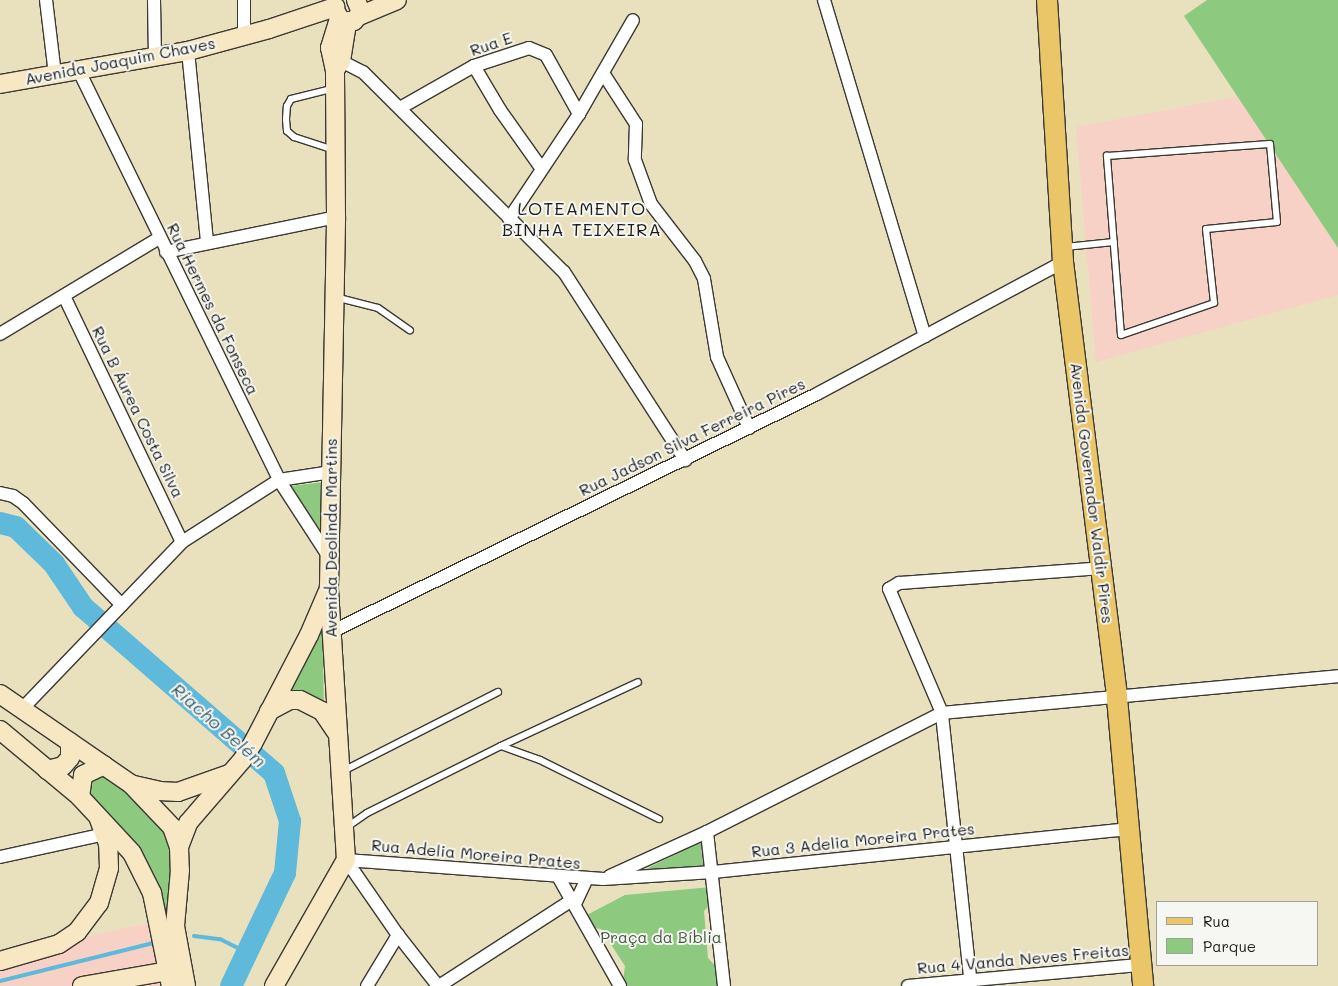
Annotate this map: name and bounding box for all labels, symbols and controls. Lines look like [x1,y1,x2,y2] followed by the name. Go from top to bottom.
[467,28,515,60] street label: Rua E
[23,33,217,89] street label: Avenida Joaquim Chaves
[500,198,664,240] district label: LOTEAMENTO BINHA TEIXEIRA
[163,220,263,398] street label: Rua Hermes da Fonseca
[88,323,188,501] street label: Rua B Áurea Costa Silva
[1066,361,1118,625] street label: Avenida Governador Waldir Pires
[576,374,808,500] street label: Rua Jadson Silva Ferreira Pires
[321,438,341,638] street label: Avenida Deolinda Martins
[167,678,271,772] water label: Riacho Belém
[750,819,976,861] street label: Rua 3 Adelia Moreira Prates
[371,835,581,873] street label: Rua Adelia Moreira Prates
[1156,901,1318,966] legend
[1203,911,1230,931] text: Rua
[600,927,722,947] park label: Praça da Bíblia
[1203,936,1256,956] text: Parque
[916,940,1130,978] street label: Rua 4 Vanda Neves Freitas

